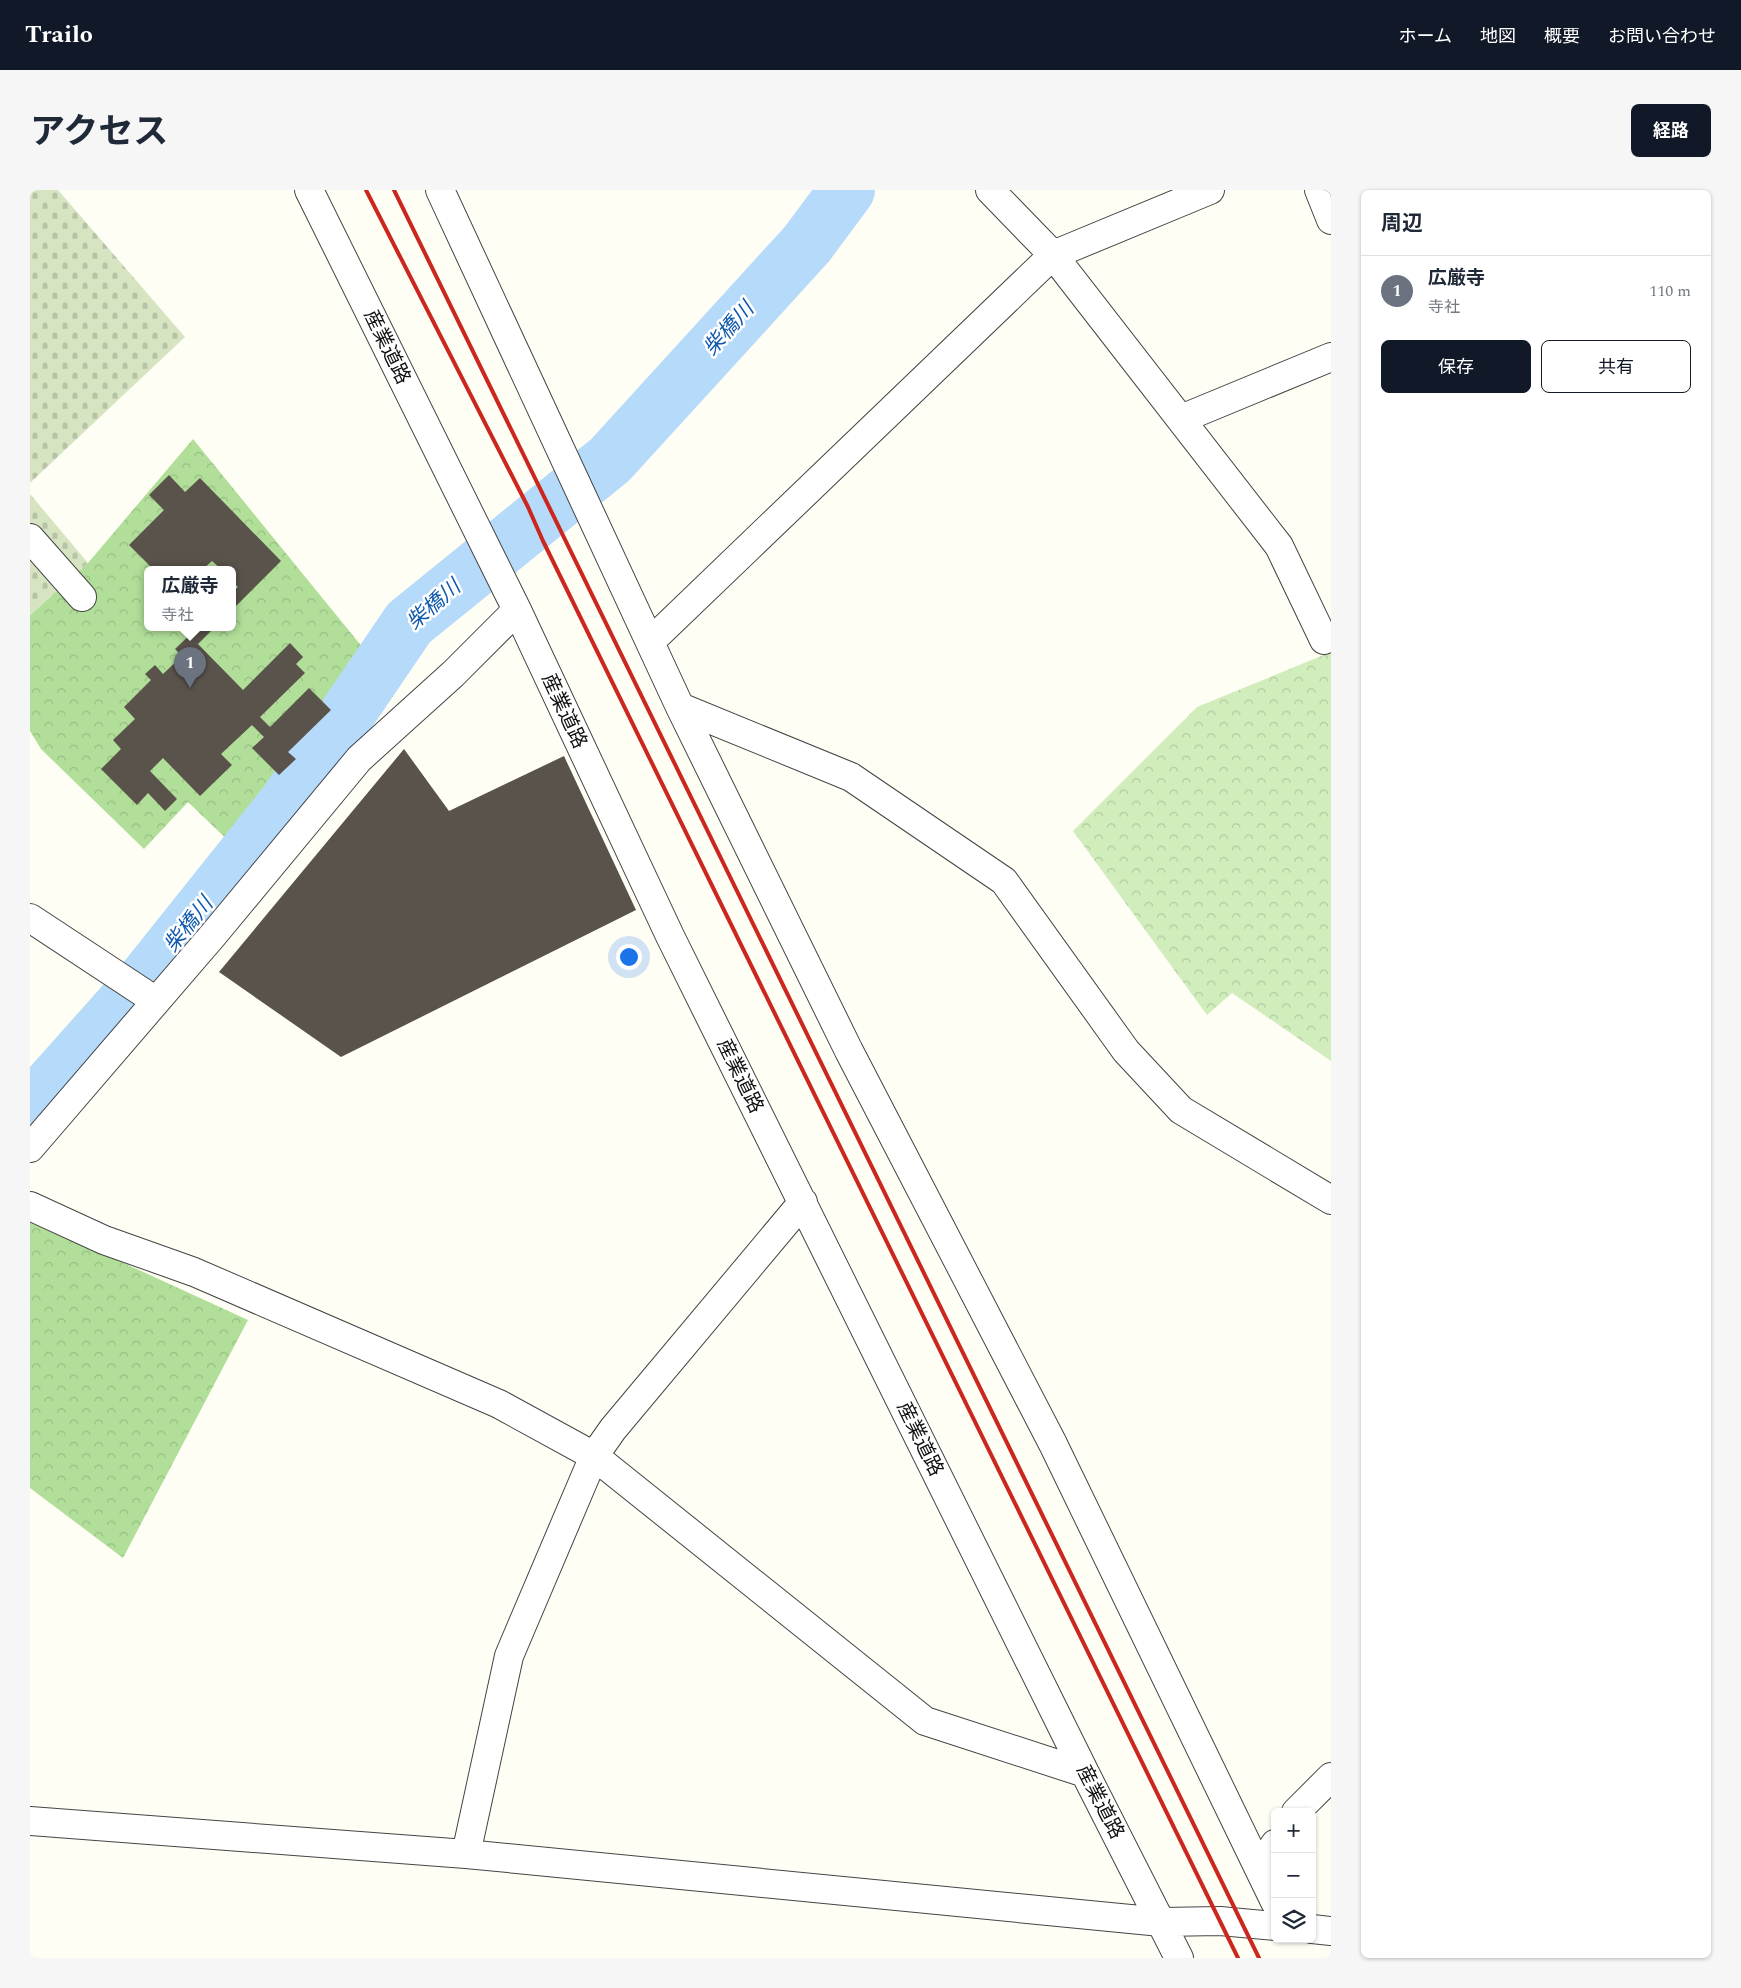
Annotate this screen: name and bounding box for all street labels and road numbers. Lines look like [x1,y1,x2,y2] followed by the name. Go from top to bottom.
[356,304,418,390] street label: 産業道路
[534,668,594,754] street label: 産業道路
[709,1033,771,1119] street label: 産業道路
[889,1396,951,1482] street label: 産業道路
[1068,1760,1132,1844] street label: 産業道路

